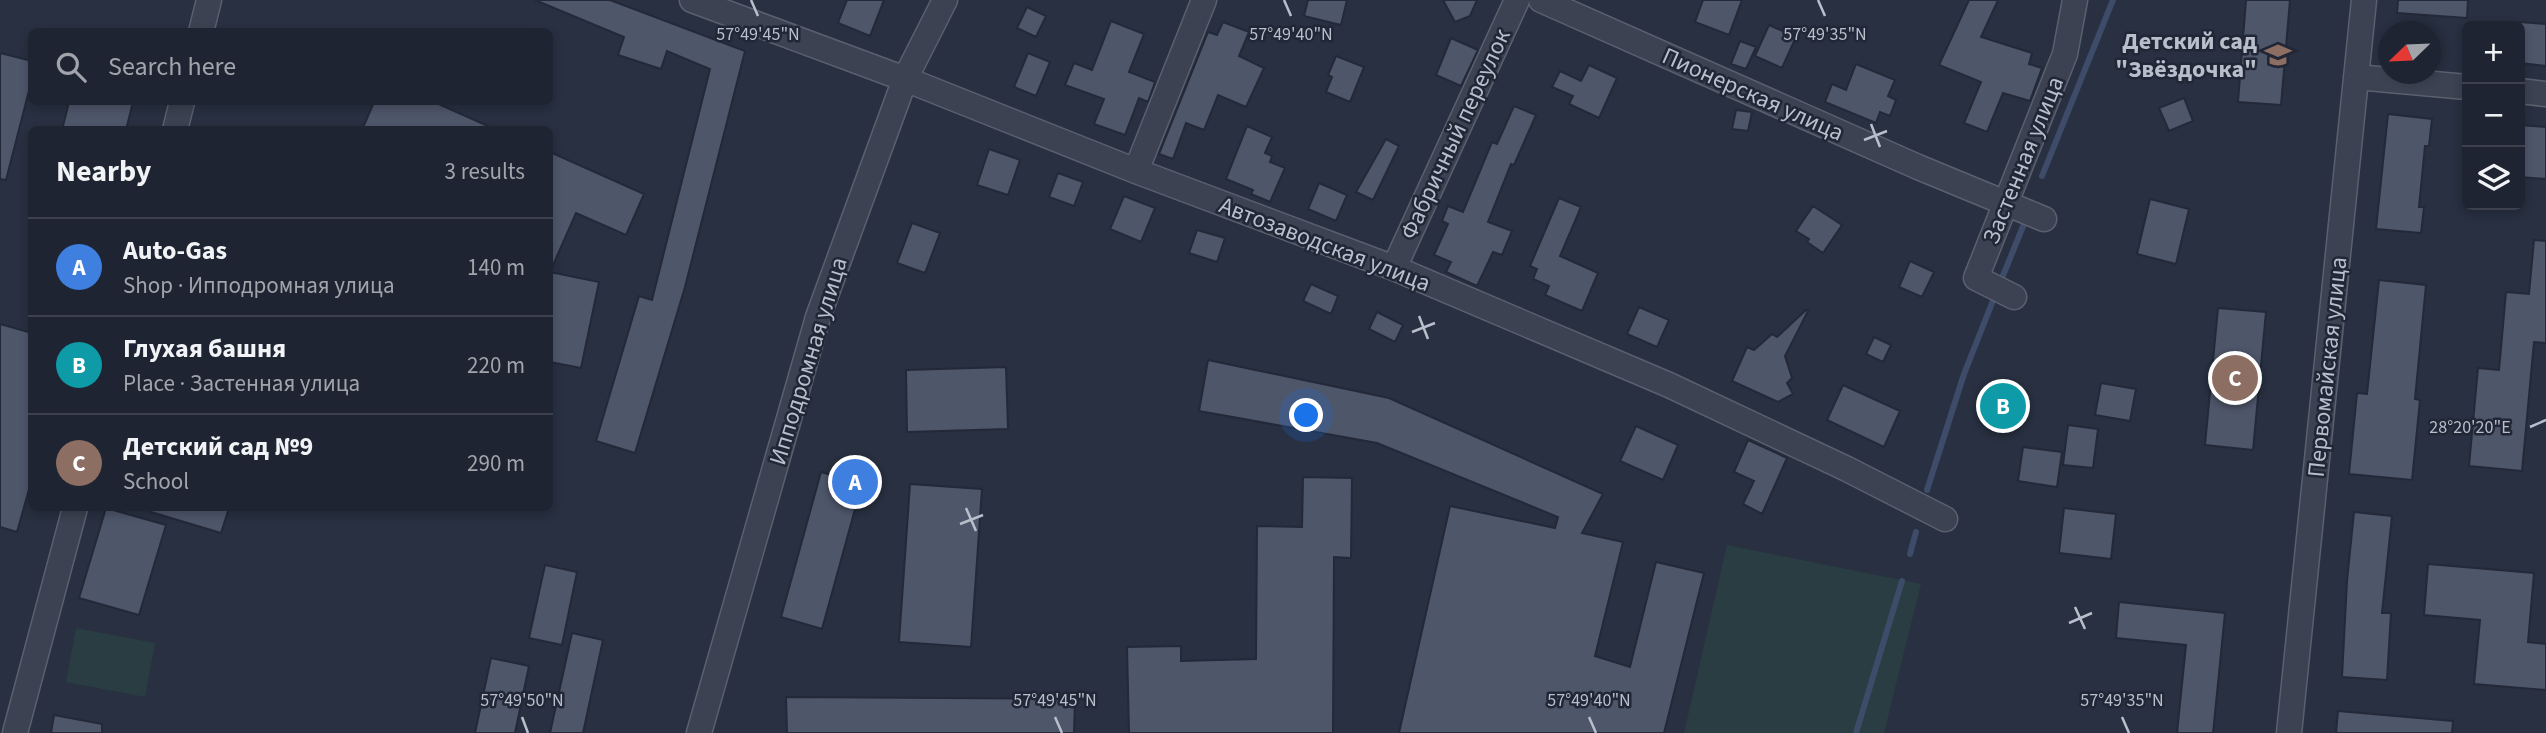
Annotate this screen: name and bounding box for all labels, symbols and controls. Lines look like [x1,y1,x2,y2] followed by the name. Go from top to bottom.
[2378,21,2441,84] north arrow
[2462,21,2525,210] map controls
[2462,21,2525,84] button: +
[716,22,800,47] text: 57°49'45"N
[1249,22,1333,47] text: 57°49'40"N
[1783,22,1867,47] text: 57°49'35"N
[1391,23,1520,245] street label: Фабричный переулок
[2115,24,2257,87] place label: Детский сад "Звёздочка"
[28,28,553,105] search box
[1656,39,1849,150] street label: Пионерская улица
[2263,40,2293,70] school or university icon: Детский сад "Звёздочка"
[52,48,90,86] icon: search
[108,48,236,85] text: Search here
[1974,71,2073,249] street label: Застенная улица
[2462,84,2525,147] button: −
[2462,147,2525,210] button: layers
[56,150,151,193] text: Nearby
[445,155,525,188] text: 3 results
[1214,188,1436,301] street label: Автозаводская улица
[123,232,227,269] text: Auto-Gas
[72,251,86,284] text: A
[467,251,525,284] text: 140 m
[760,253,857,469] street label: Ипподромная улица
[2299,255,2356,479] street label: Первомайская улица
[123,269,395,302] text: Shop · Ипподромная улица
[123,330,286,367] text: Глухая башня
[72,349,86,382] text: B
[467,349,525,382] text: 220 m
[2212,352,2258,404] pin: C
[123,367,360,400] text: Place · Застенная улица
[1980,380,2026,432] pin: B
[1289,398,1323,432] your location
[2429,415,2511,440] text: 28°20'20"E
[123,428,313,465] text: Детский сад №9
[72,447,86,480] text: C
[467,447,525,480] text: 290 m
[832,456,878,508] pin: A
[123,465,189,498] text: School
[480,688,564,713] text: 57°49'50"N
[1013,688,1097,713] text: 57°49'45"N
[1547,688,1631,713] text: 57°49'40"N
[2080,688,2164,713] text: 57°49'35"N

